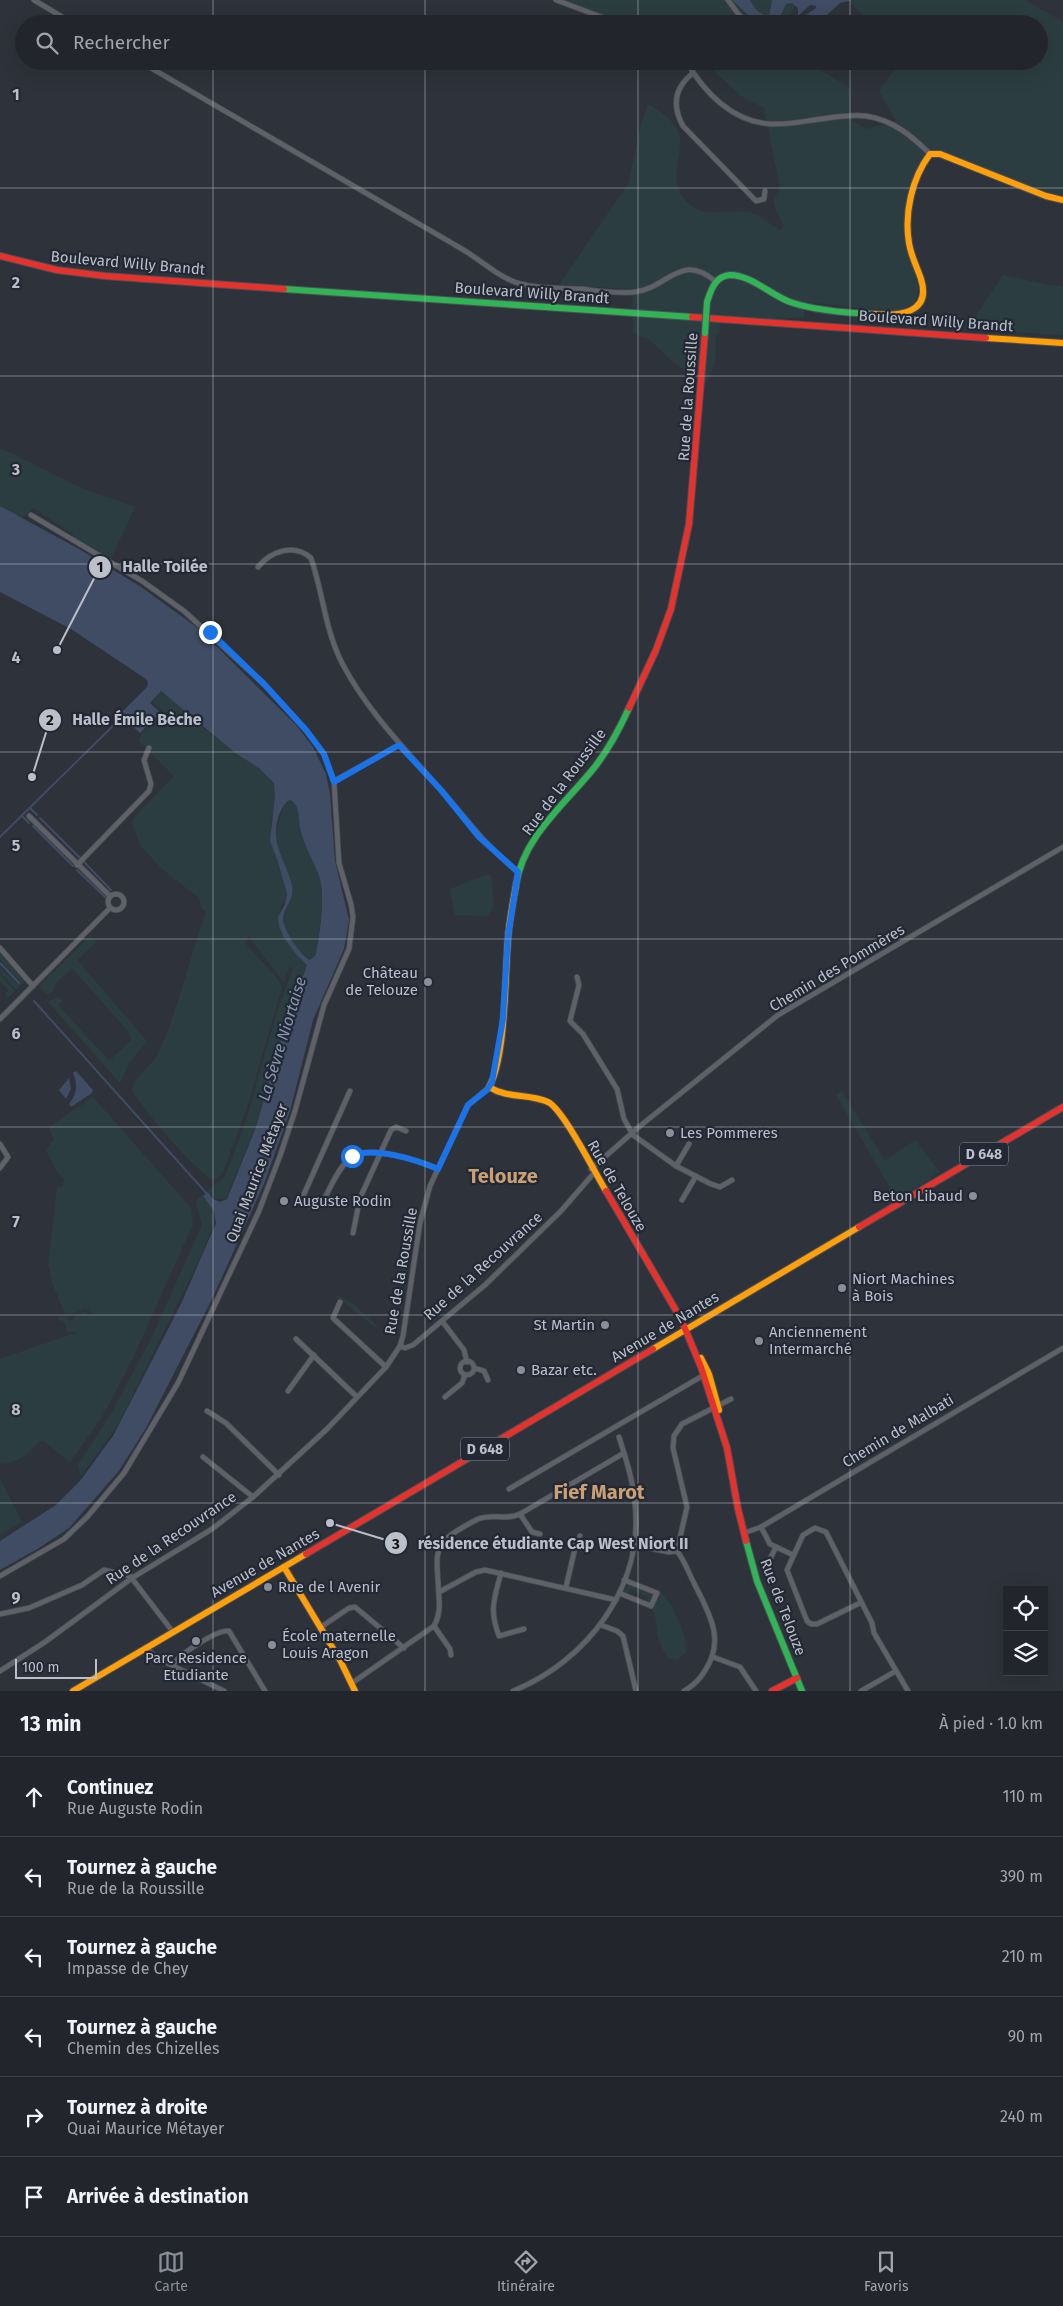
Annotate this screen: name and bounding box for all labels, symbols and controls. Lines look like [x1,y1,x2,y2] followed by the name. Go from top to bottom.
[15,15,1048,70] search box
[33,29,61,57] icon: search
[73,31,170,54] text: Rechercher
[12,85,20,104] text: 1
[50,247,207,279] street label: Boulevard Willy Brandt
[12,273,20,292] text: 2
[454,279,611,307] street label: Boulevard Willy Brandt
[858,307,1015,335] street label: Boulevard Willy Brandt
[675,332,701,462] street label: Rue de la Roussille
[11,460,20,479] text: 3
[87,551,218,582] callout: Halle Toilée
[122,557,208,576] text: Halle Toilée
[97,558,103,576] text: 1
[199,621,222,644] route end
[11,648,21,667] text: 4
[38,704,212,735] callout: Halle Émile Bèche
[72,709,202,729] text: Halle Émile Bèche
[46,711,54,729] text: 2
[518,725,610,839] street label: Rue de la Roussille
[12,836,21,855] text: 5
[766,920,908,1016] street label: Chemin des Pommères
[345,964,418,999] place label: Château de Telouze
[254,975,310,1103] water label: La Sèvre Niortaise
[422,976,434,988] marker: Château de Telouze
[11,1024,21,1043] text: 6
[222,1101,292,1245] street label: Quai Maurice Métayer
[680,1124,778,1142] place label: Les Pommeres
[664,1127,676,1139] marker: Les Pommeres
[584,1137,650,1235] street label: Rue de Telouze
[960,1142,1008,1166] road number: D 648
[341,1145,364,1168] route start
[468,1164,538,1188] district label: Telouze
[873,1187,963,1205] place label: Beton Libaud
[967,1190,979,1202] marker: Beton Libaud
[294,1192,392,1210] place label: Auguste Rodin
[278,1195,290,1207] marker: Auguste Rodin
[381,1206,421,1336] street label: Rue de la Roussille
[420,1208,546,1324] street label: Rue de la Recouvrance
[12,1212,20,1231] text: 7
[852,1270,954,1305] place label: Niort Machines à Bois
[836,1282,848,1294] marker: Niort Machines à Bois
[608,1288,722,1366] street label: Avenue de Nantes
[533,1316,595,1334] place label: St Martin
[599,1319,611,1331] marker: St Martin
[769,1323,868,1358] place label: Anciennement Intermarché
[753,1335,765,1347] marker: Anciennement Intermarché
[531,1361,597,1379] place label: Bazar etc.
[515,1364,527,1376] marker: Bazar etc.
[839,1391,957,1471] street label: Chemin de Malbati
[11,1400,21,1419] text: 8
[461,1438,509,1460] road number: D 648
[553,1480,645,1504] district label: Fief Marot
[102,1488,240,1588] street label: Rue de la Recouvrance
[207,1525,323,1601] street label: Avenue de Nantes
[383,1528,699,1559] callout: résidence étudiante Cap West Niort II
[418,1534,688,1553] text: résidence étudiante Cap West Niort II
[391,1535,400,1553] text: 3
[756,1556,810,1658] street label: Rue de Telouze
[278,1578,381,1596] place label: Rue de l Avenir
[262,1581,274,1593] marker: Rue de l Avenir
[1003,1586,1048,1676] map controls
[1003,1586,1048,1631] button: locate
[12,1588,21,1607] text: 9
[282,1627,396,1662] place label: École maternelle Louis Aragon
[1003,1631,1048,1676] button: layers
[190,1635,202,1647] marker: Parc Residence Etudiante
[266,1639,278,1651] marker: École maternelle Louis Aragon
[145,1649,247,1684] place label: Parc Residence Etudiante
[15,1656,98,1679] scale bar
[22,1659,59,1676] text: 100 m
[20,1711,81,1737] text: 13 min
[939,1714,1043,1733] text: À pied · 1.0 km
[67,1776,153,1799] text: Continuez
[20,1783,48,1811] icon: ahead
[1002,1787,1043,1806] text: 110 m
[67,1799,203,1818] text: Rue Auguste Rodin
[67,1856,217,1879] text: Tournez à gauche
[20,1863,48,1891] icon: left
[1000,1867,1043,1886] text: 390 m
[67,1879,204,1898] text: Rue de la Roussille
[67,1936,217,1959] text: Tournez à gauche
[20,1943,48,1971] icon: left
[1002,1947,1043,1966] text: 210 m
[67,1959,188,1978] text: Impasse de Chey
[67,2016,217,2039] text: Tournez à gauche
[20,2023,48,2051] icon: left
[1008,2027,1043,2046] text: 90 m
[67,2039,220,2058] text: Chemin des Chizelles
[67,2096,208,2119] text: Tournez à droite
[20,2103,48,2131] icon: right
[1000,2107,1043,2126] text: 240 m
[67,2119,224,2138] text: Quai Maurice Métayer
[20,2183,48,2211] icon: arrive
[67,2185,249,2208] text: Arrivée à destination
[155,2248,188,2295] tab: Carte
[497,2248,555,2295] tab: Itinéraire
[864,2248,908,2295] tab: Favoris

